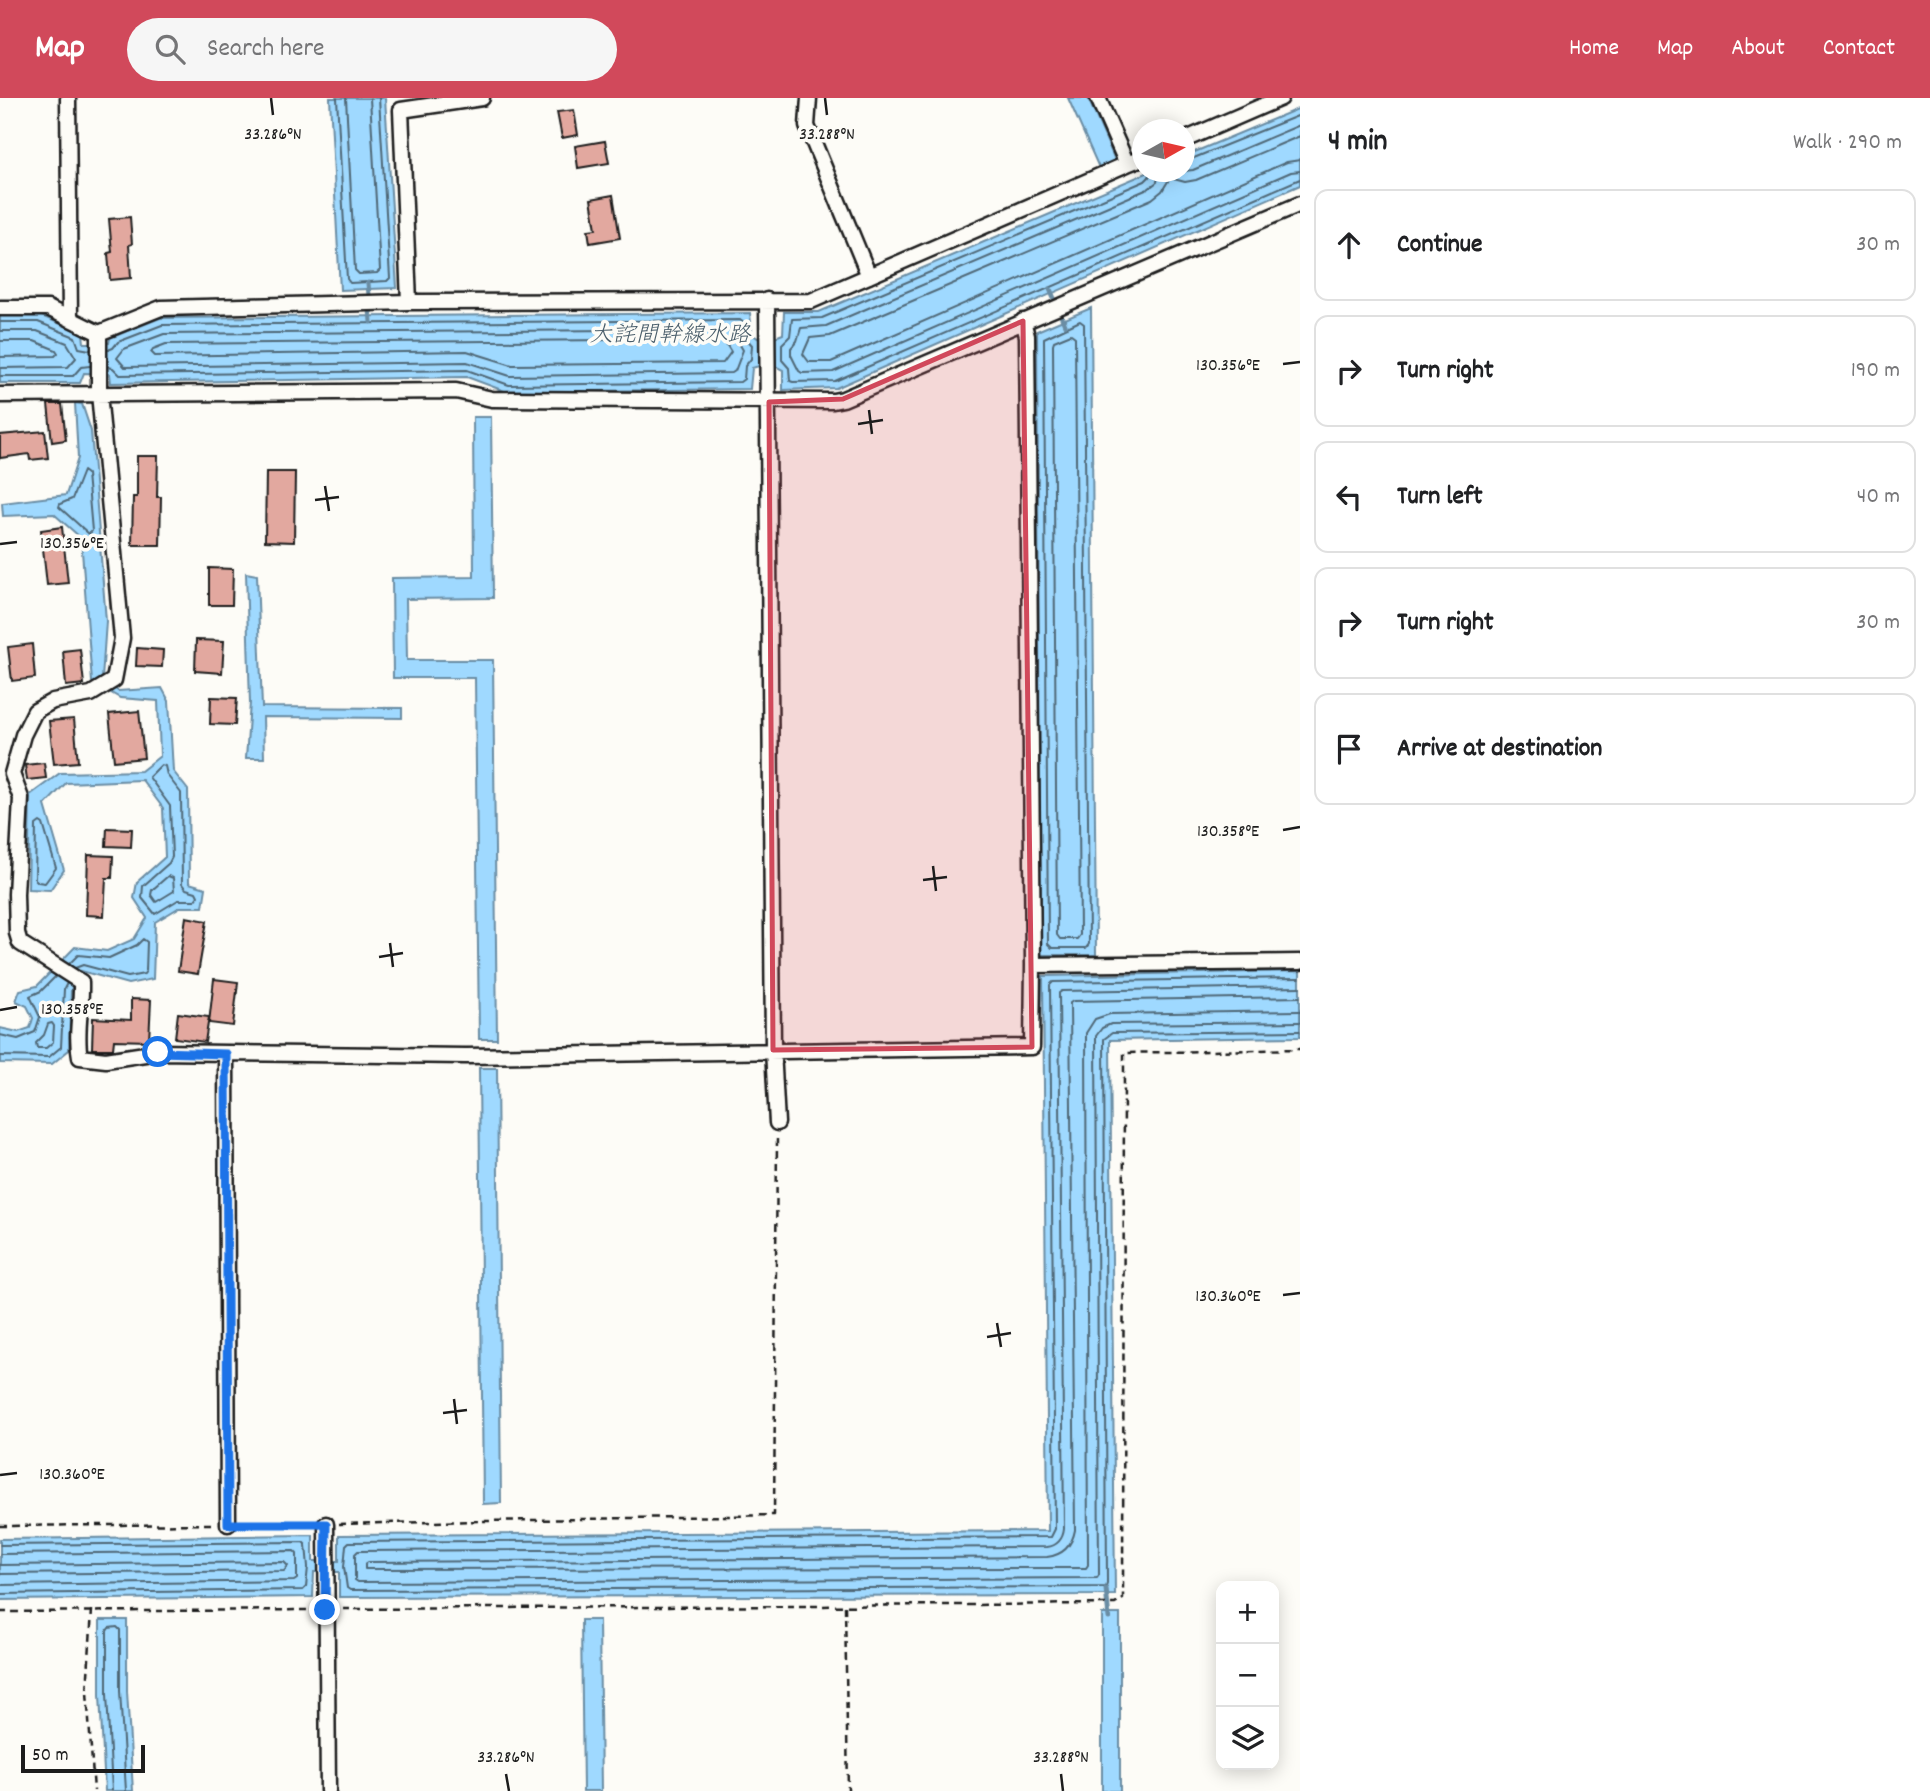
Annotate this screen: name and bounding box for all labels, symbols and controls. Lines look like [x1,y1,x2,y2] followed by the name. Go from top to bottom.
[127,18,617,81] search box
[35,26,85,73] text: Map
[151,30,189,68] icon: search
[207,31,325,68] text: Search here
[1569,32,1619,66] text: Home
[1657,32,1693,66] text: Map
[1731,32,1785,66] text: About
[1823,32,1895,66] text: Contact
[1132,119,1195,182] north arrow
[1328,122,1387,165] text: 4 min
[244,123,302,148] text: 33.286°N
[799,123,855,148] text: 33.288°N
[1793,127,1902,160] text: Walk · 290 m
[1330,226,1368,264] icon: ahead
[1397,227,1482,264] text: Continue
[1856,229,1900,262] text: 30 m
[590,320,753,353] water label: 大詫間幹線水路
[1330,352,1368,390] icon: right
[1397,353,1494,390] text: Turn right
[1196,354,1260,379] text: 130.356°E
[1851,355,1900,388] text: 190 m
[1330,478,1368,516] icon: left
[1397,479,1483,516] text: Turn left
[1857,481,1900,514] text: 40 m
[40,532,104,557] text: 130.356°E
[1330,604,1368,642] icon: right
[1397,605,1494,642] text: Turn right
[1856,607,1900,640] text: 30 m
[1330,730,1368,768] icon: arrive
[1397,731,1602,768] text: Arrive at destination
[1197,820,1259,845] text: 130.358°E
[41,998,103,1023] text: 130.358°E
[142,1036,173,1067] route start
[1195,1285,1261,1310] text: 130.360°E
[39,1463,105,1488] text: 130.360°E
[1216,1581,1279,1770] map controls
[1216,1581,1279,1644] button: +
[309,1594,340,1625] route end
[1216,1644,1279,1707] button: −
[1216,1707,1279,1770] button: layers
[21,1742,145,1774] scale bar
[32,1743,69,1770] text: 50 m
[477,1746,535,1771] text: 33.286°N
[1033,1746,1089,1771] text: 33.288°N

